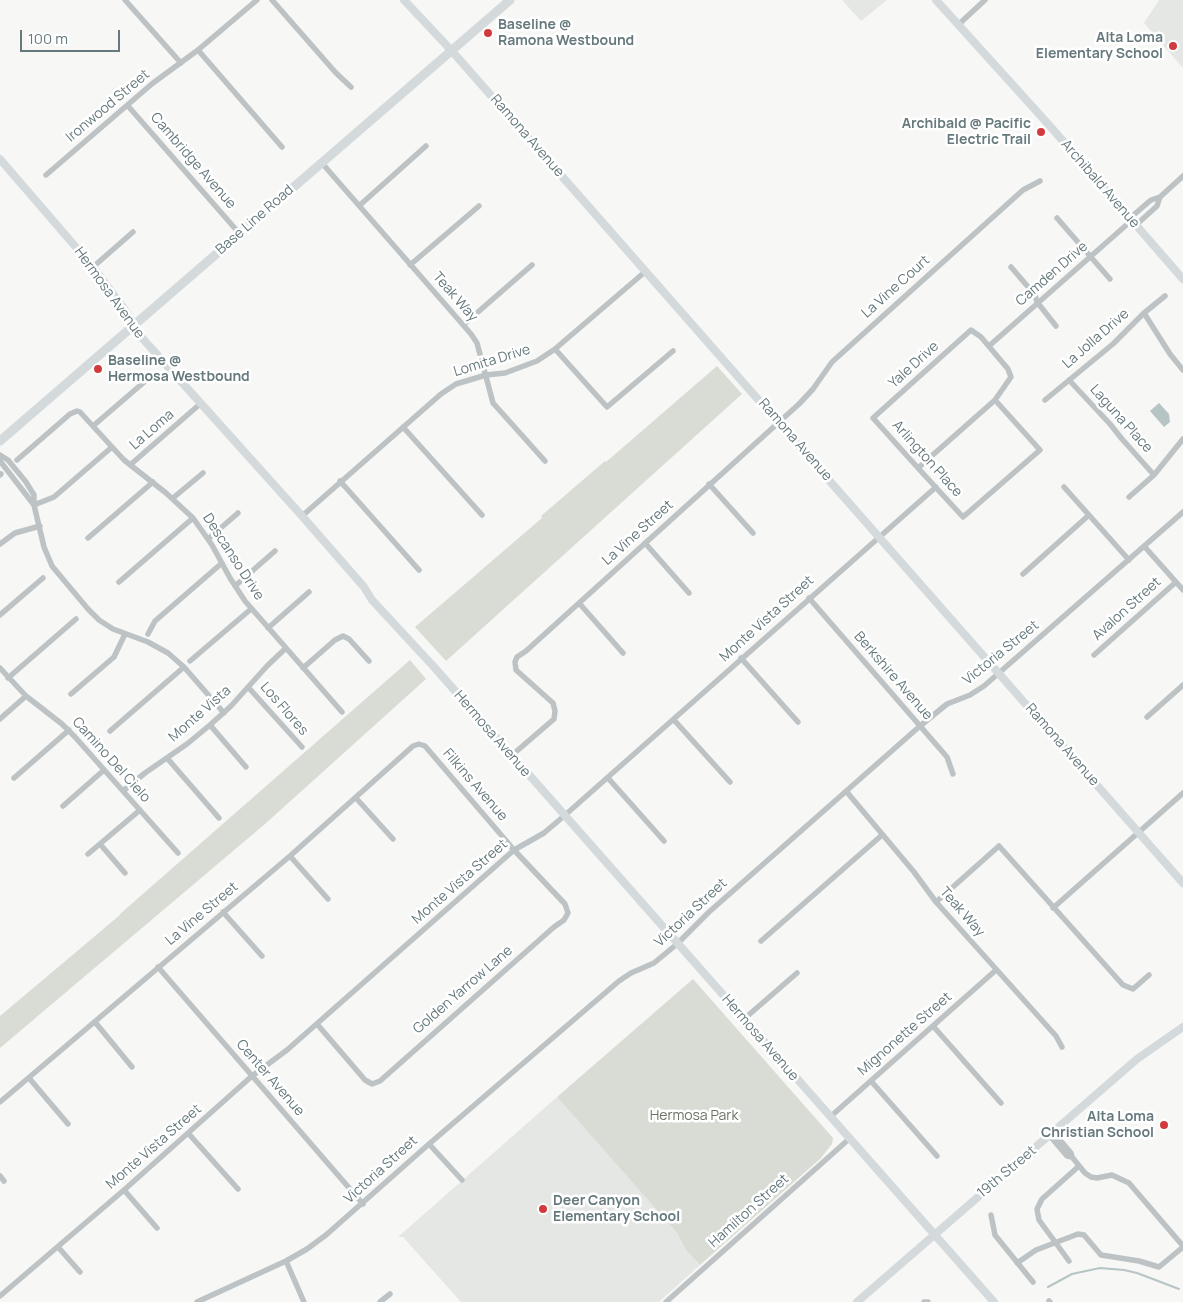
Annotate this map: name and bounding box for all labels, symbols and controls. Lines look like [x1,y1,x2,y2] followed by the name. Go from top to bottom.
[498,17,634,49] place label: Baseline @ Ramona Westbound
[22,20,122,52] scale bar
[482,27,494,39] marker: Baseline @ Ramona Westbound
[28,28,68,49] text: 100 m
[1036,30,1163,62] place label: Alta Loma Elementary School
[1167,40,1179,52] marker: Alta Loma Elementary School
[63,66,153,146] street label: Ironwood Street
[487,91,567,181] street label: Ramona Avenue
[147,110,239,212] street label: Cambridge Avenue
[902,116,1031,148] place label: Archibald @ Pacific Electric Trail
[1035,126,1047,138] marker: Archibald @ Pacific Electric Trail
[1057,136,1143,232] street label: Archibald Avenue
[213,182,297,258] street label: Base Line Road
[1013,238,1091,310] street label: Camden Drive
[70,244,148,342] street label: Hermosa Avenue
[859,252,933,322] street label: La Vine Court
[429,269,481,325] street label: Teak Way
[1059,306,1133,372] street label: La Jolla Drive
[886,338,942,392] street label: Yale Drive
[452,341,532,381] street label: Lomita Drive
[108,353,250,386] place label: Baseline @ Hermosa Westbound
[92,363,104,375] marker: Baseline @ Hermosa Westbound
[1086,382,1156,456] street label: Laguna Place
[755,395,835,485] street label: Ramona Avenue
[127,406,177,454] street label: La Loma
[888,417,966,501] street label: Arlington Place
[599,497,677,569] street label: La Vine Street
[199,511,267,603] street label: Descanso Drive
[717,572,817,666] street label: Monte Vista Street
[1089,574,1165,644] street label: Avalon Street
[960,617,1042,689] street label: Victoria Street
[850,628,936,724] street label: Berkshire Avenue
[256,679,312,739] street label: Los Flores
[165,682,235,746] street label: Monte Vista
[450,687,534,781] street label: Hermosa Avenue
[1022,700,1102,790] street label: Ramona Avenue
[68,714,154,806] street label: Camino Del Cielo
[439,745,511,825] street label: Filkins Avenue
[409,836,511,928] street label: Monte Vista Street
[651,875,731,951] street label: Victoria Street
[162,879,242,949] street label: La Vine Street
[936,884,988,940] street label: Teak Way
[410,942,516,1038] street label: Golden Yarrow Lane
[855,989,955,1079] street label: Mignonette Street
[718,991,802,1085] street label: Hermosa Avenue
[232,1036,308,1120] street label: Center Avenue
[103,1101,205,1193] street label: Monte Vista Street
[650,1108,738,1124] park label: Hermosa Park
[1041,1109,1154,1142] place label: Alta Loma Christian School
[1158,1119,1170,1131] marker: Alta Loma Christian School
[341,1133,421,1207] street label: Victoria Street
[974,1142,1040,1202] street label: 19th Street
[706,1171,792,1251] street label: Hamilton Street
[553,1193,680,1226] place label: Deer Canyon Elementary School
[537,1203,549,1215] marker: Deer Canyon Elementary School

